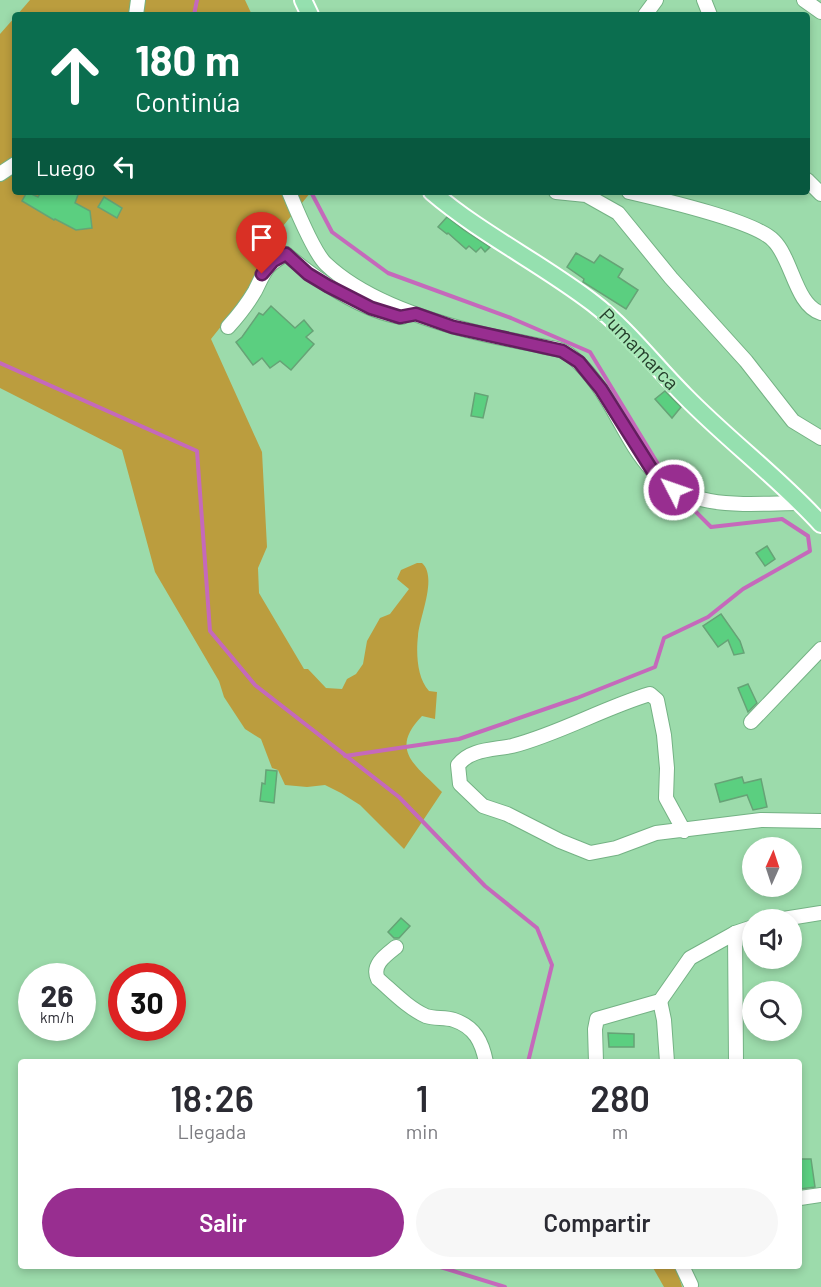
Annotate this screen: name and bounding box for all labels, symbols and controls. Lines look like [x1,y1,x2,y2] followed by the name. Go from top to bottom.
[135,34,240,84] text: 180 m
[36,36,114,114] icon: ahead
[135,85,240,117] text: Continúa
[108,150,141,183] icon: left
[36,154,96,180] text: Luego
[236,212,287,274] pin
[245,221,278,254] icon: arrive
[595,303,684,394] street label: Pumamarca
[642,458,706,522] position arrow
[742,837,802,897] north arrow
[742,837,802,1041] map controls
[742,909,802,969] button: sound
[108,963,186,1041] speed limit sign: 30
[41,977,73,1013] text: 26
[742,981,802,1041] button: search
[40,1008,74,1026] text: km/h
[170,1076,254,1119] text: 18:26
[416,1076,428,1119] text: 1
[590,1076,650,1119] text: 280
[178,1119,246,1143] text: Llegada
[406,1119,438,1143] text: min
[612,1119,628,1143] text: m
[42,1188,404,1257] button: Salir
[416,1188,778,1257] button: Compartir

